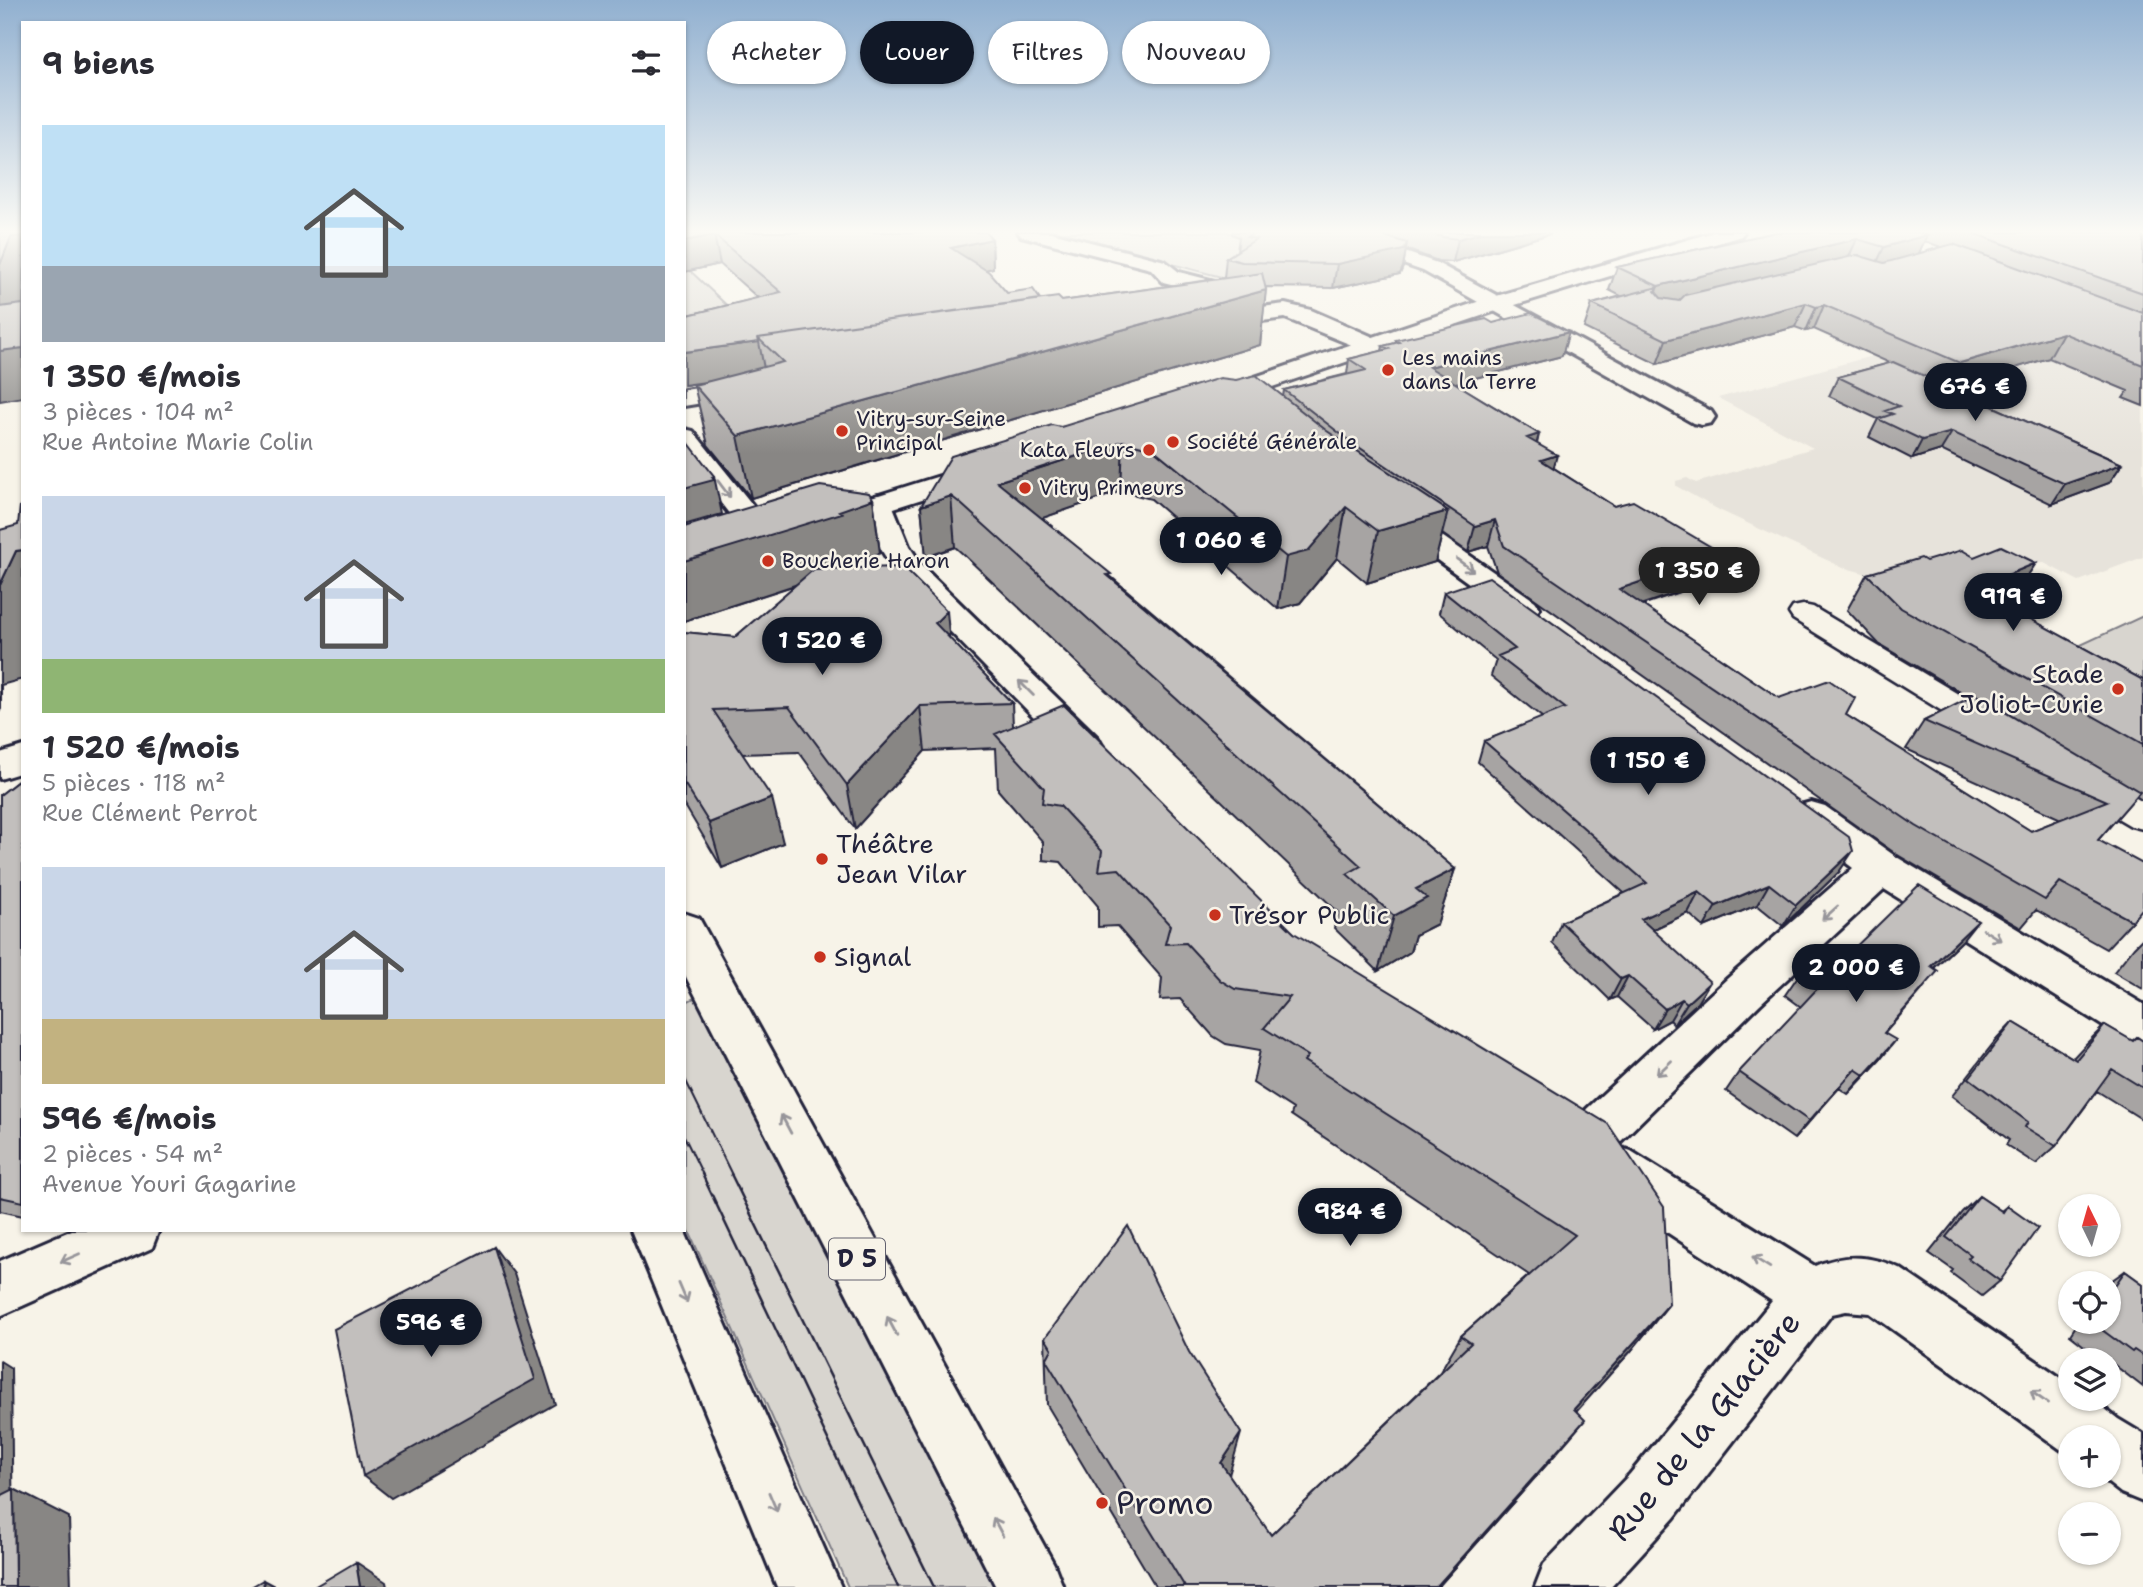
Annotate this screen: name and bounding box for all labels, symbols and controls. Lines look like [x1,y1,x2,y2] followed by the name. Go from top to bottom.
[707,21,846,84] chip: Acheter
[860,21,974,84] chip: Louer
[988,21,1108,84] chip: Filtres
[1122,21,1270,84] chip: Nouveau
[42,43,155,84] text: 9 biens
[627,44,665,82] icon: filters
[291,170,417,296] icon: home
[1402,344,1537,396] place label: Les mains dans la Terre
[42,356,241,397] text: 1 350 €/mois
[1380,362,1396,378] marker: Les mains dans la Terre
[1926,364,2024,423] pin: 676 €
[1940,371,2010,401] text: 676 €
[42,397,234,427] text: 3 pièces · 104 m²
[856,405,1006,457] place label: Vitry-sur-Seine Principal
[834,423,850,439] marker: Vitry-sur-Seine Principal
[42,427,313,457] text: Rue Antoine Marie Colin
[1187,428,1357,456] place label: Société Générale
[1165,434,1181,450] marker: Société Générale
[1020,436,1135,464] place label: Kata Fleurs
[1141,442,1157,458] marker: Kata Fleurs
[1039,474,1184,502] place label: Vitry Primeurs
[717,480,732,498] one-way arrow
[1017,480,1033,496] marker: Vitry Primeurs
[1156,518,1286,577] pin: 1 060 €
[1176,525,1266,555] text: 1 060 €
[291,541,417,667] icon: home
[782,547,950,575] place label: Boucherie Haron
[1634,548,1764,607] pin: 1 350 €
[760,553,776,569] marker: Boucherie Haron
[1655,555,1743,585] text: 1 350 €
[1455,558,1474,572] one-way arrow
[1964,574,2062,633] pin: 919 €
[1980,581,2046,611] text: 919 €
[757,618,887,677] pin: 1 520 €
[778,625,866,655] text: 1 520 €
[1959,656,2104,721] place label: Stade Joliot-Curie
[1018,680,1035,697] one-way arrow
[2110,681,2126,697] marker: Stade Joliot-Curie
[42,727,240,768] text: 1 520 €/mois
[1583,738,1713,797] pin: 1 150 €
[1606,745,1690,775] text: 1 150 €
[42,768,226,798] text: 5 pièces · 118 m²
[42,798,258,828] text: Rue Clément Perrot
[836,826,967,891] place label: Théâtre Jean Vilar
[814,851,830,867] marker: Théâtre Jean Vilar
[1229,897,1390,932] place label: Trésor Public
[1821,905,1839,921] one-way arrow
[1207,907,1223,923] marker: Trésor Public
[291,912,417,1038] icon: home
[1981,929,2001,943] one-way arrow
[834,939,911,974] place label: Signal
[1791,944,1921,1004] pin: 2 000 €
[812,949,828,965] marker: Signal
[1808,952,1904,982] text: 2 000 €
[1656,1059,1673,1076] one-way arrow
[42,1098,217,1139] text: 596 €/mois
[779,1115,793,1135] one-way arrow
[42,1139,223,1169] text: 2 pièces · 54 m²
[42,1169,297,1199] text: Avenue Youri Gagarine
[1301,1188,1399,1248] pin: 984 €
[2058,1194,2121,1256] north arrow
[2058,1194,2121,1565] map controls
[1314,1196,1386,1226] text: 984 €
[829,1238,885,1280] road number: D 5
[60,1252,82,1265] one-way arrow
[1751,1254,1771,1268] one-way arrow
[2058,1271,2121,1334] button: locate
[678,1282,691,1303] one-way arrow
[382,1300,480,1359] pin: 596 €
[1598,1302,1810,1550] street label: Rue de la Glacière
[396,1307,466,1337] text: 596 €
[885,1316,898,1337] one-way arrow
[2058,1348,2121,1411] button: layers
[2030,1390,2049,1404] one-way arrow
[2058,1425,2121,1488] button: +
[1116,1481,1214,1524] place label: Promo
[767,1491,780,1513] one-way arrow
[1094,1495,1110,1511] marker: Promo
[2058,1502,2121,1565] button: −
[991,1517,1004,1538] one-way arrow

